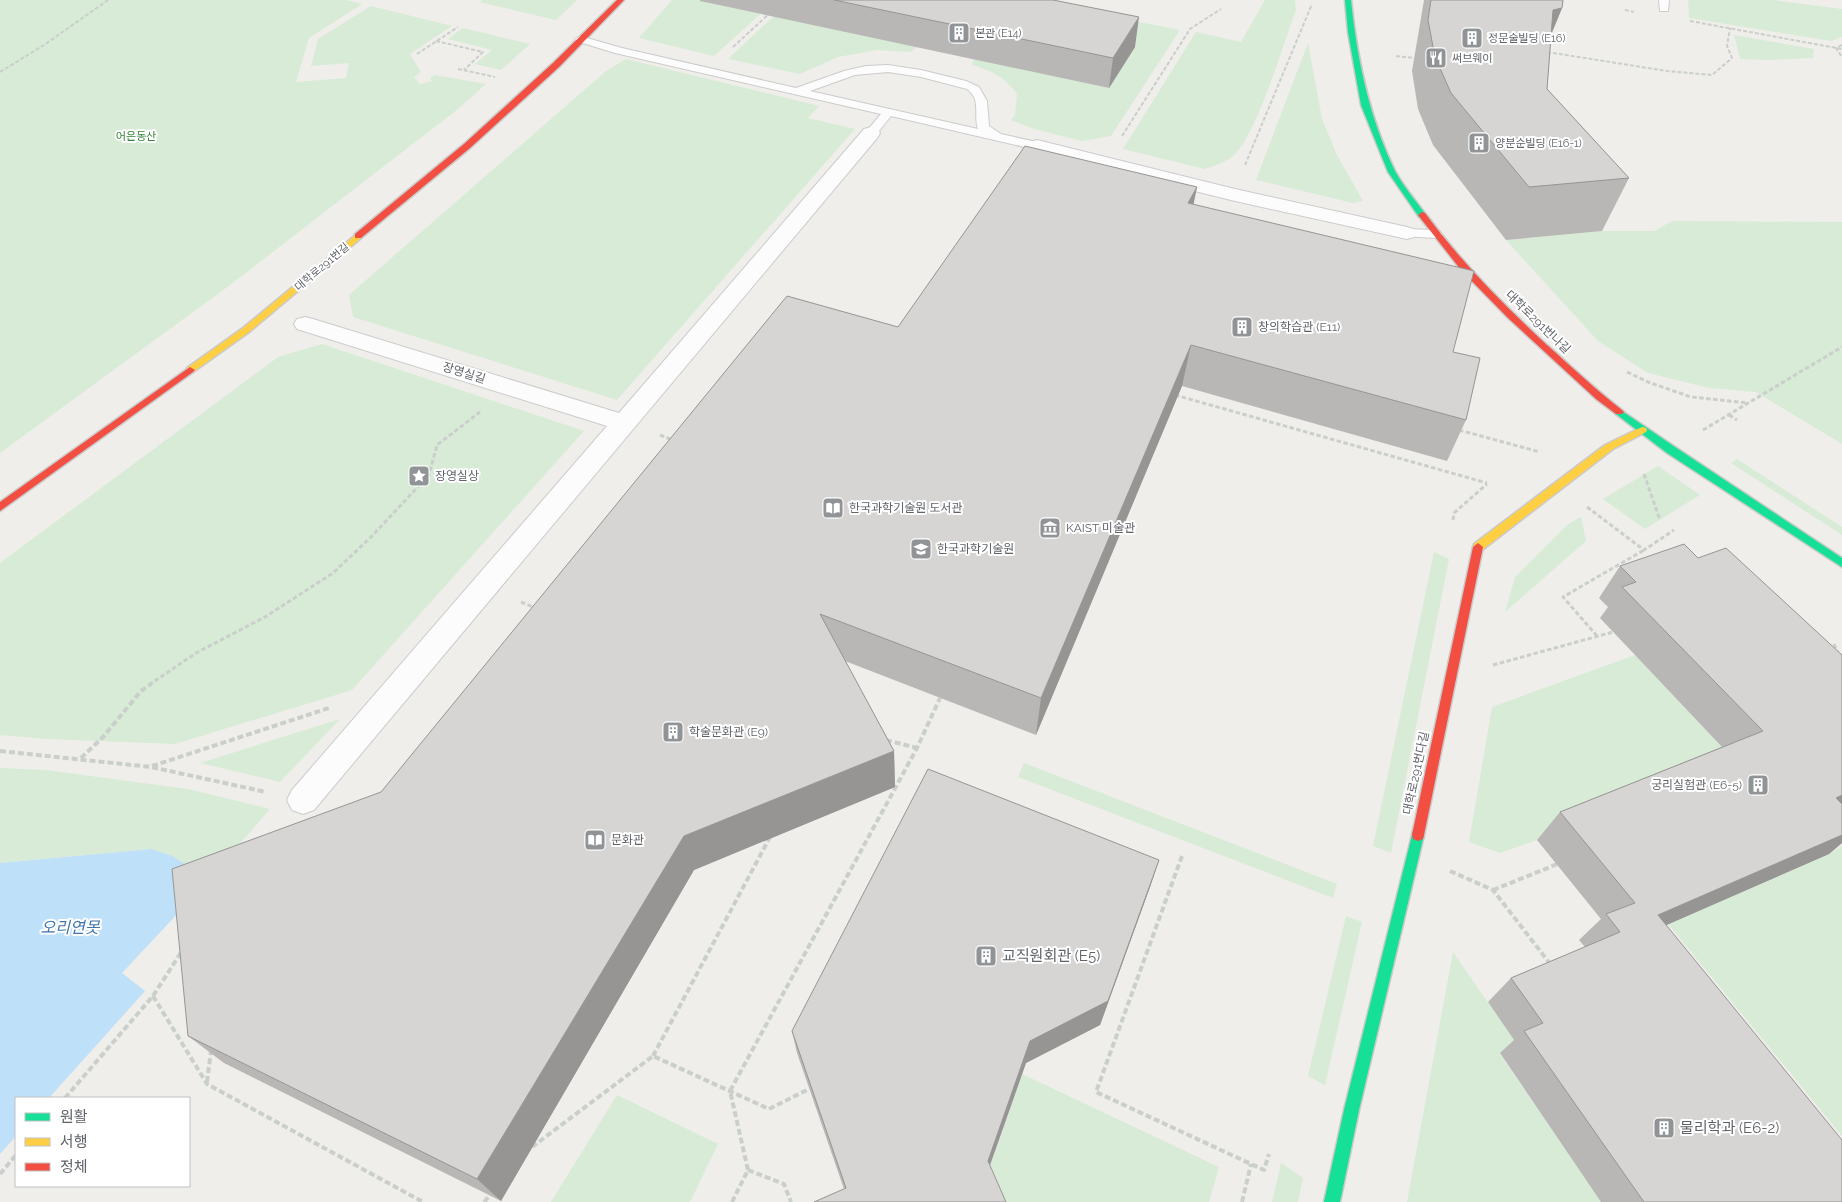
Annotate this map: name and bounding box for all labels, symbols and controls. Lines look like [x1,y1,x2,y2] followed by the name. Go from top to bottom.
[947,21,971,45] building icon: 본관 (E14)
[1460,26,1484,50] building icon: 정문술빌딩 (E16)
[975,27,1021,40] place label: 본관 (E14)
[1488,32,1565,45] place label: 정문술빌딩 (E16)
[1424,46,1448,70] restaurant icon: 써브웨이
[1452,52,1492,65] place label: 써브웨이
[116,130,156,143] park label: 어은동산
[1467,131,1491,155] building icon: 양분순빌딩 (E16-1)
[1495,137,1582,150] place label: 양분순빌딩 (E16-1)
[292,240,352,294] street label: 대학로291번길
[1503,288,1573,356] street label: 대학로291번나길
[1230,315,1254,339] building icon: 창의학습관 (E11)
[1258,320,1340,334] place label: 창의학습관 (E11)
[441,360,487,386] street label: 장영실길
[407,464,431,488] place icon: 장영실상
[435,469,479,483] place label: 장영실상
[821,496,845,520] library icon: 한국과학기술원 도서관
[849,501,962,515] place label: 한국과학기술원 도서관
[1038,516,1062,540] museum icon: KAIST 미술관
[1066,521,1135,535] place label: KAIST 미술관
[909,537,933,561] school or university icon: 한국과학기술원
[937,542,1014,556] place label: 한국과학기술원
[661,720,685,744] building icon: 학술문화관 (E9)
[689,725,768,739] place label: 학술문화관 (E9)
[1400,730,1432,816] street label: 대학로291번다길
[1746,773,1770,797] building icon: 궁리실험관 (E6-5)
[1651,778,1742,792] place label: 궁리실험관 (E6-5)
[583,828,607,852] library icon: 문화관
[611,833,644,847] place label: 문화관
[41,918,101,937] water label: 오리연못
[974,944,998,968] building icon: 교직원회관 (E5)
[1002,947,1100,965] place label: 교직원회관 (E5)
[15,1097,190,1187] legend
[60,1108,88,1126] text: 원활
[1652,1116,1676,1140] building icon: 물리학과 (E6-2)
[1680,1119,1779,1137] place label: 물리학과 (E6-2)
[60,1133,88,1151] text: 서행
[60,1158,88,1176] text: 정체

